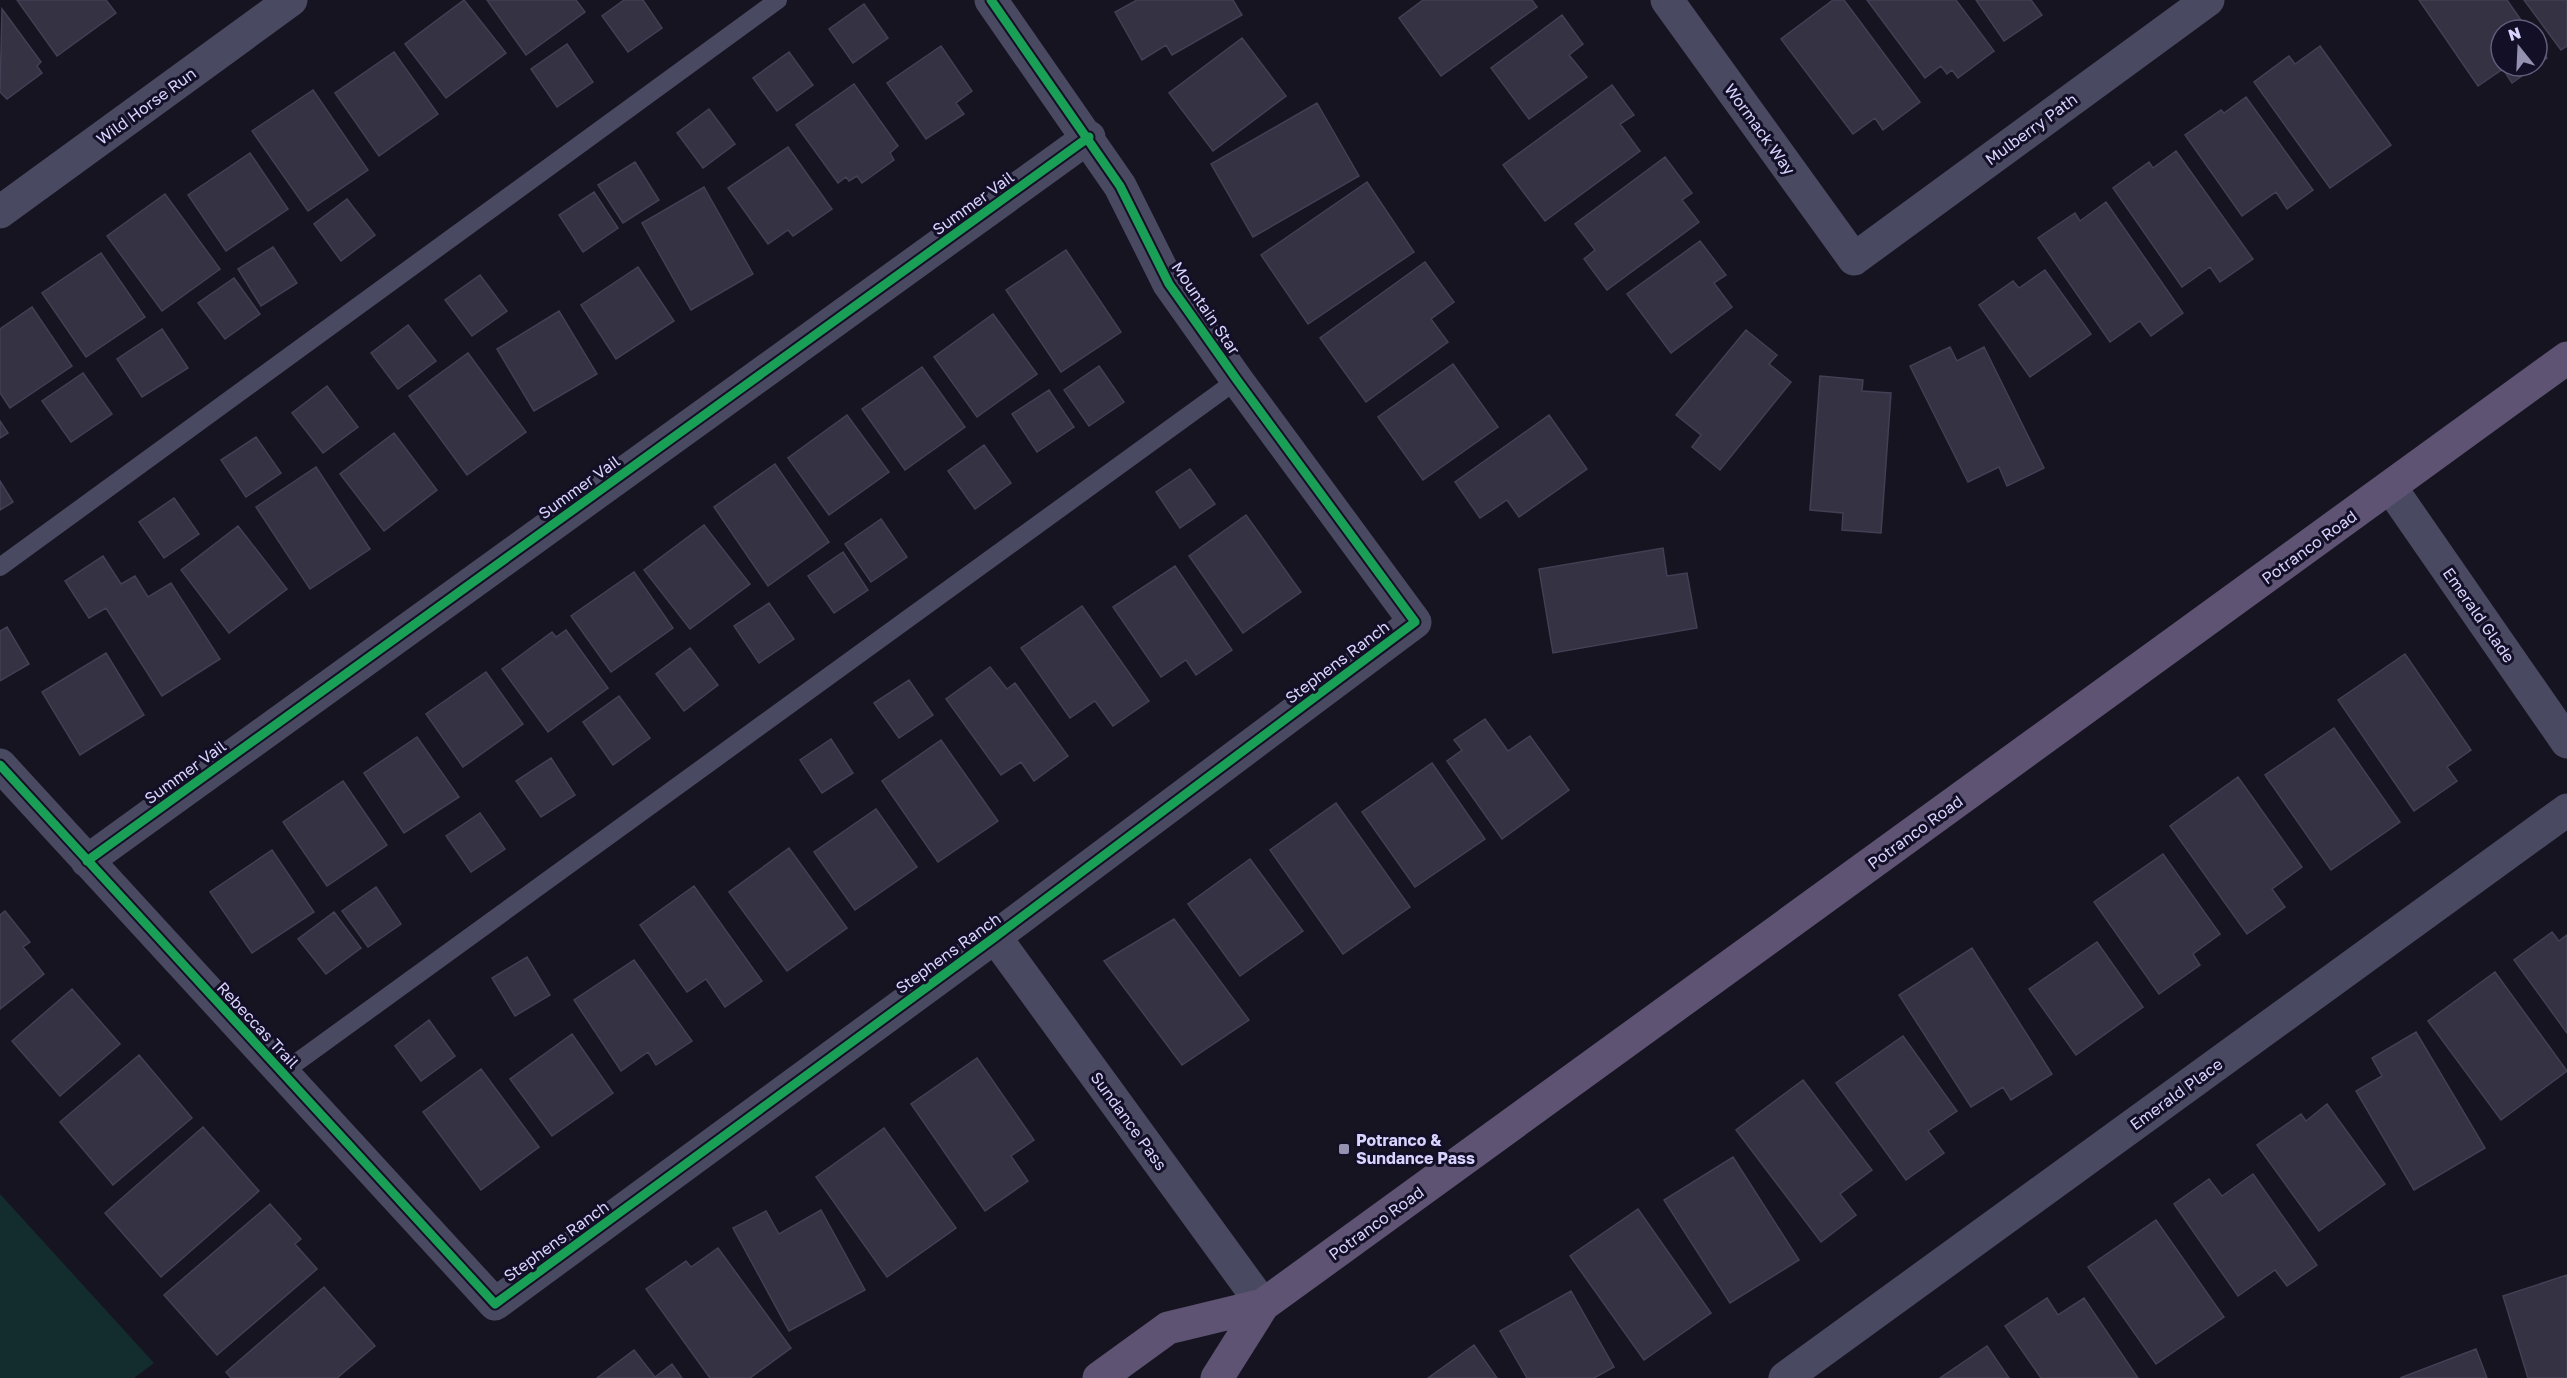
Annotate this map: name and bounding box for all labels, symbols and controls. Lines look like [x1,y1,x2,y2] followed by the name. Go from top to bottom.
[2489,18,2549,78] north arrow
[2505,22,2523,45] text: N
[92,63,200,149] street label: Wild Horse Run
[1720,79,1800,179] street label: Wormack Way
[1981,89,2081,169] street label: Mulberry Path
[928,167,1018,239] street label: Summer Vail
[1168,258,1244,358] street label: Mountain Star
[534,451,624,523] street label: Summer Vail
[2257,506,2361,588] street label: Potranco Road
[2439,564,2519,666] street label: Emerald Glade
[1281,616,1393,708] street label: Stephens Ranch
[140,736,230,808] street label: Summer Vail
[1863,791,1967,873] street label: Potranco Road
[892,908,1004,998] street label: Stephens Ranch
[213,978,303,1072] street label: Rebeccas Trail
[2126,1054,2226,1134] street label: Emerald Place
[1087,1068,1171,1174] street label: Sundance Pass
[1356,1130,1475,1168] place label: Potranco & Sundance Pass
[1337,1142,1351,1156] marker: Potranco & Sundance Pass
[1324,1182,1428,1264] street label: Potranco Road
[500,1196,612,1286] street label: Stephens Ranch

